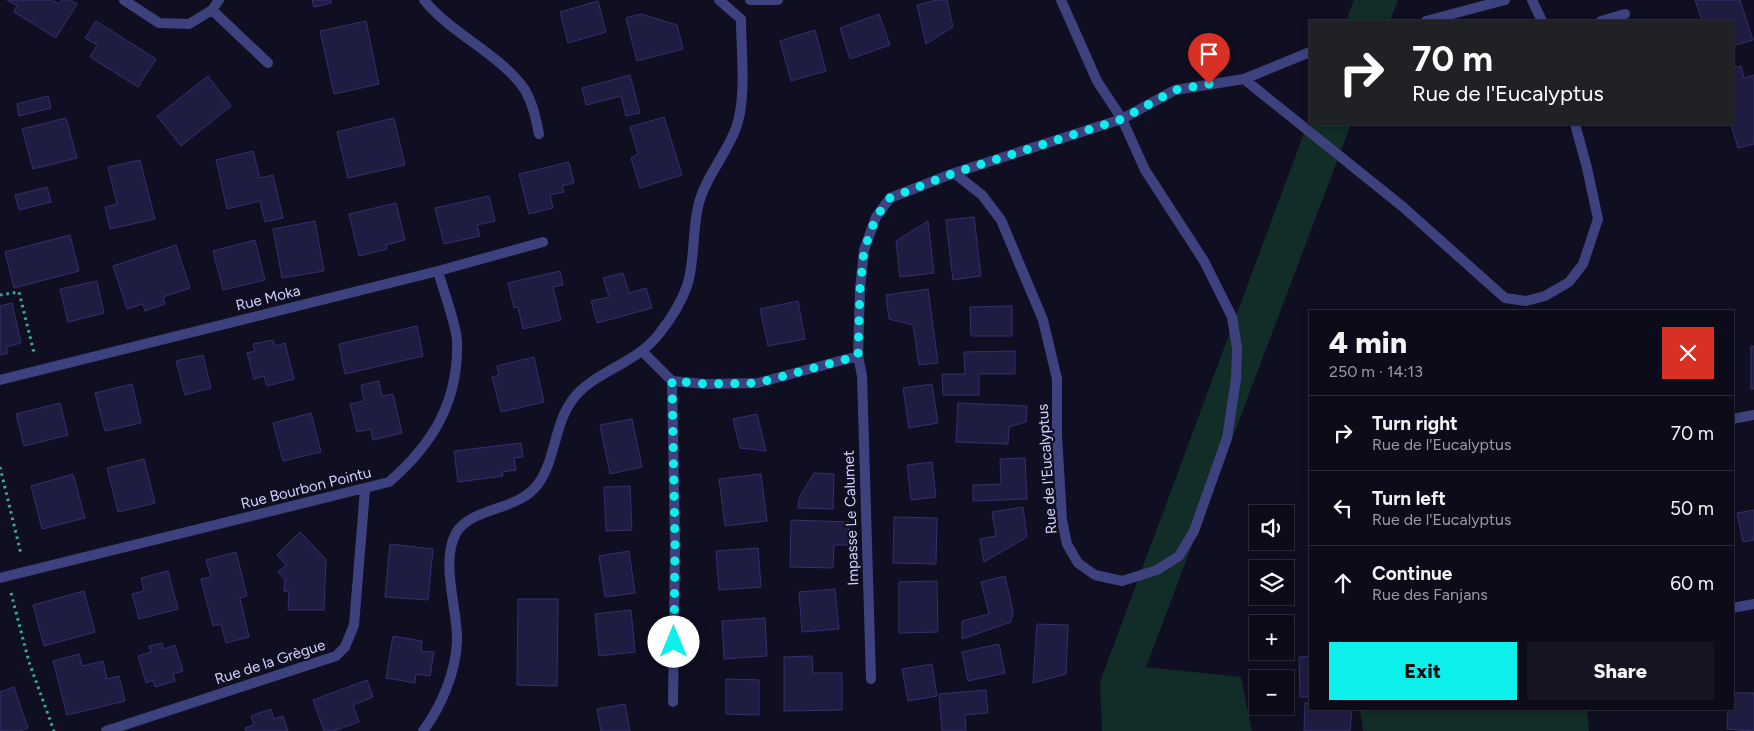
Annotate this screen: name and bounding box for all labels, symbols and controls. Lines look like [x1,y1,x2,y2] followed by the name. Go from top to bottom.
[1188,33,1230,84] pin
[1412,38,1493,80] text: 70 m
[1195,40,1223,68] icon: arrive
[1329,40,1394,105] icon: right
[1412,80,1604,107] text: Rue de l'Eucalyptus
[234,281,302,315] street label: Rue Moka
[1329,324,1407,361] text: 4 min
[1662,327,1714,379] button: close
[1329,362,1423,381] text: 250 m · 14:13
[1033,403,1061,535] street label: Rue de l'Eucalyptus
[1372,412,1458,435] text: Turn right
[1329,419,1357,447] icon: right
[1671,422,1714,445] text: 70 m
[1372,435,1511,454] text: Rue de l'Eucalyptus
[840,450,862,586] street label: Impasse Le Calumet
[239,463,373,513] street label: Rue Bourbon Pointu
[1372,487,1446,510] text: Turn left
[1329,494,1357,522] icon: left
[1670,497,1714,520] text: 50 m
[1249,505,1294,715] map controls
[1249,505,1294,550] button: sound
[1372,510,1511,529] text: Rue de l'Eucalyptus
[1249,560,1294,605] button: layers
[1372,562,1452,585] text: Continue
[1329,569,1357,597] icon: ahead
[1670,572,1714,595] text: 60 m
[1372,585,1488,604] text: Rue des Fanjans
[647,615,699,667] position arrow
[1249,615,1294,660] button: +
[213,636,327,688] street label: Rue de la Grègue
[1329,642,1517,700] button: Exit
[1527,642,1714,700] button: Share
[1249,670,1294,715] button: −

